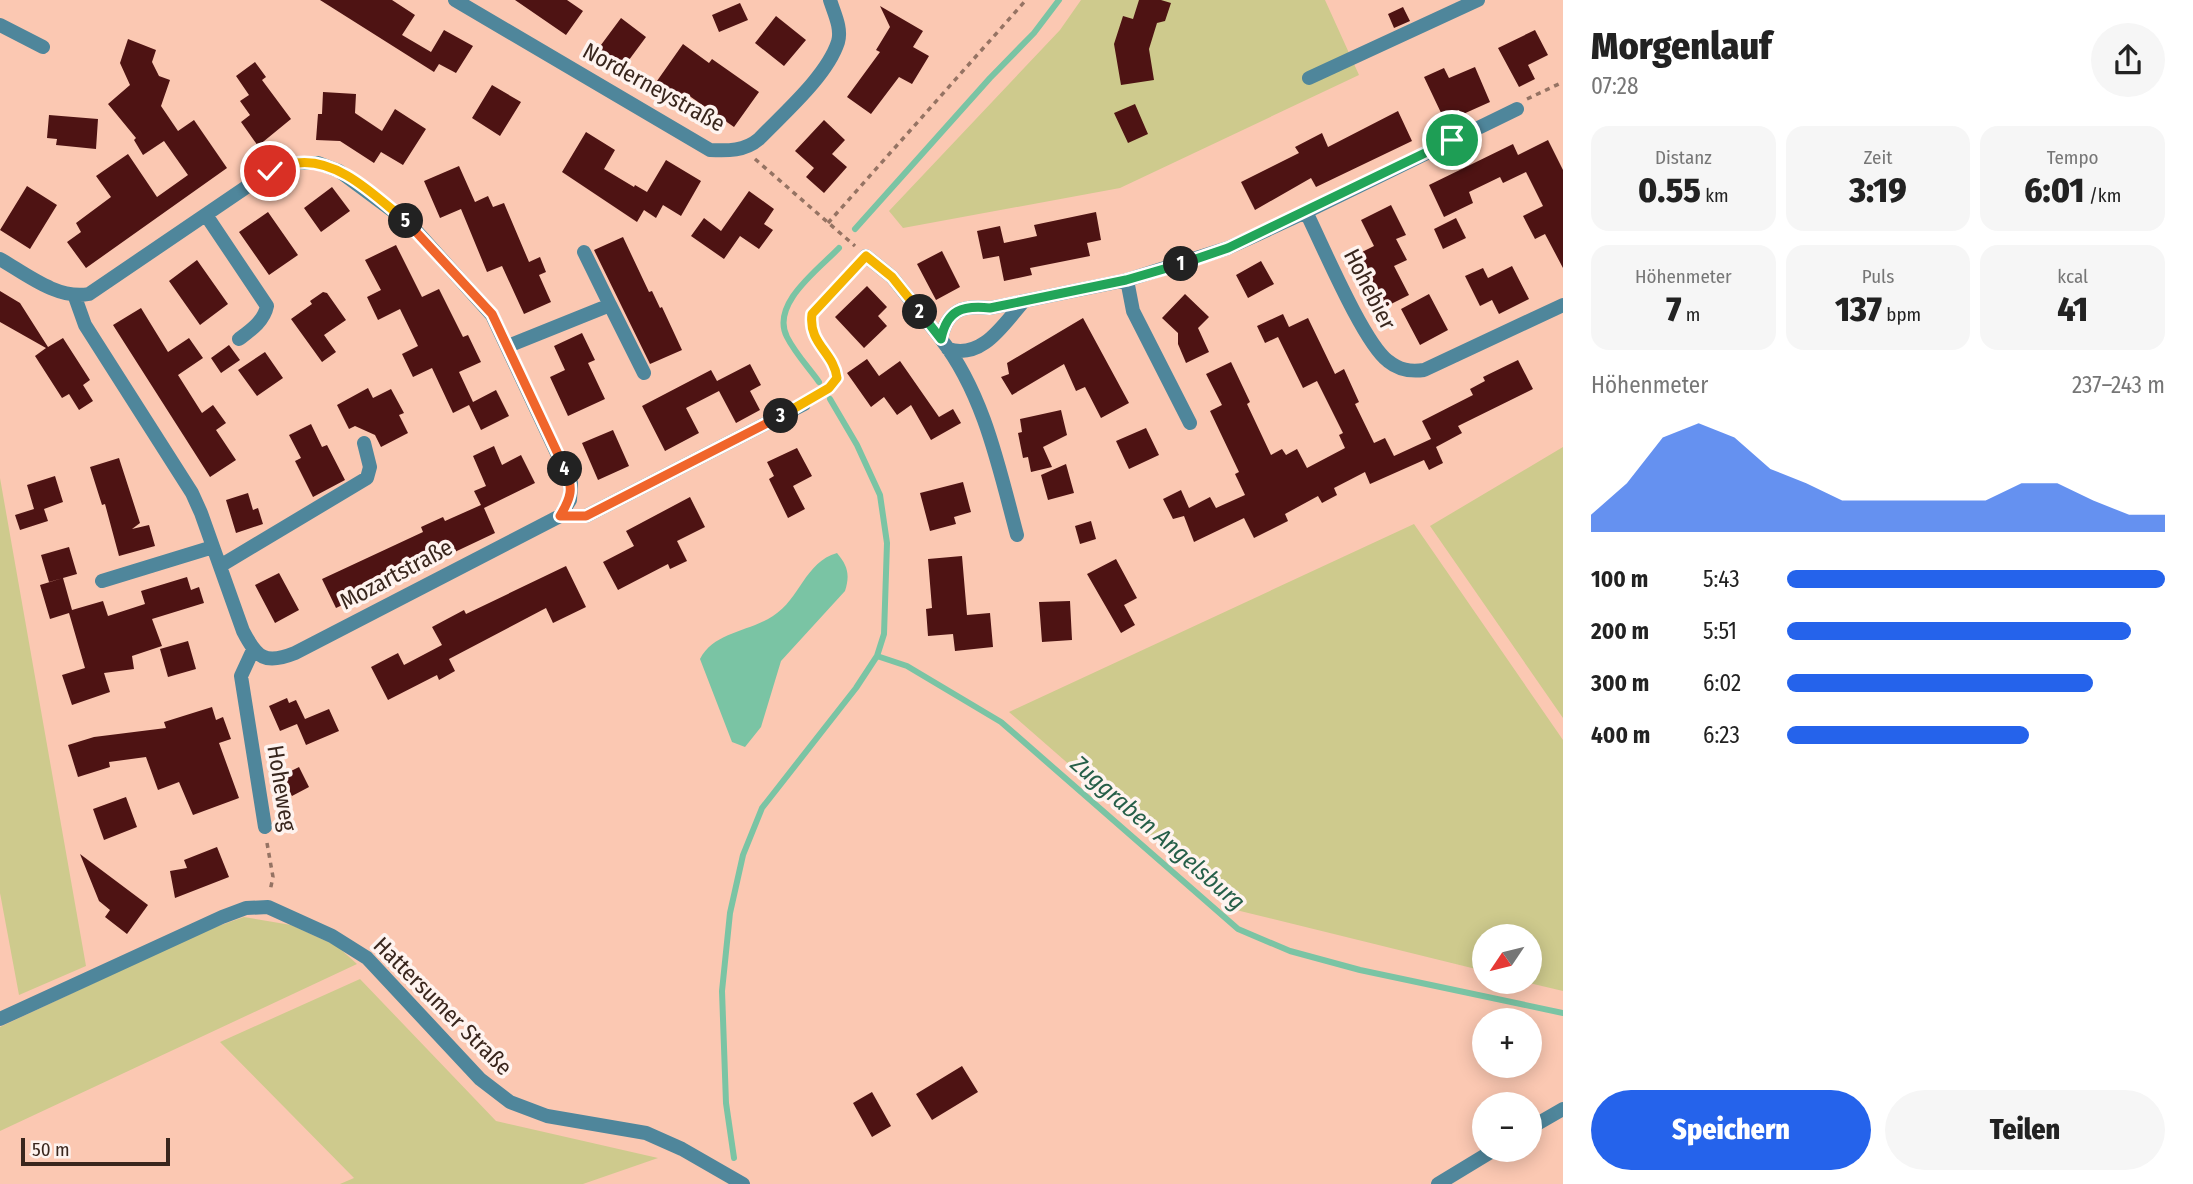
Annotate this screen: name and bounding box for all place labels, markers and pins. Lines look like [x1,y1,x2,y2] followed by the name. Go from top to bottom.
[1422,110,1482,170] pin
[240,141,300,201] pin
[388,204,424,238] pin: 5
[1164,246,1198,282] pin: 1
[902,294,937,330] pin: 2
[764,398,798,434] pin: 3
[548,452,582,486] pin: 4

